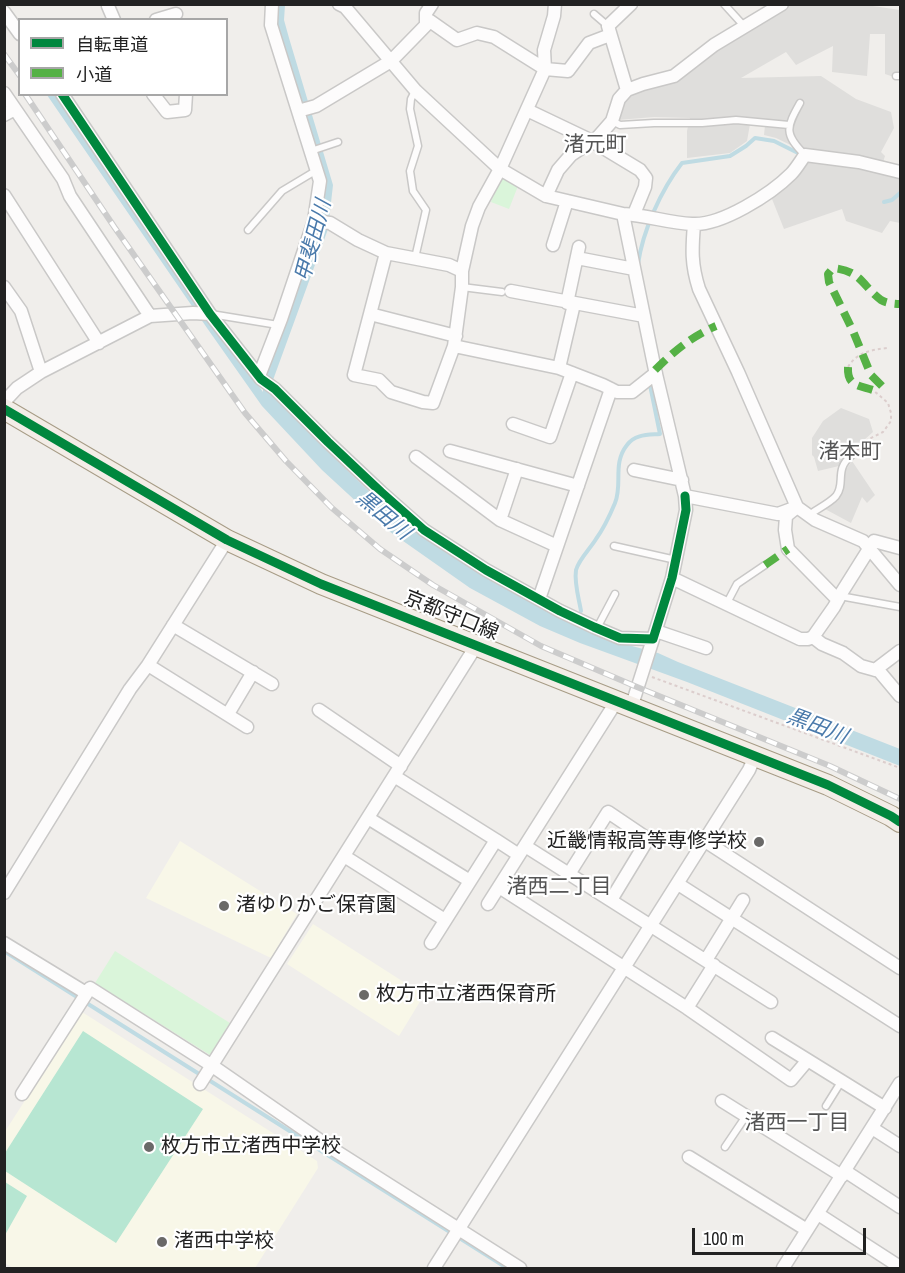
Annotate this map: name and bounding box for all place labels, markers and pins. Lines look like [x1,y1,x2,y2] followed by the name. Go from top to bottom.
[547,830,747,854] place label: 近畿情報高等専修学校
[752,835,766,849] marker: 近畿情報高等専修学校
[236,894,396,918] place label: 渚ゆりかご保育園
[217,899,231,913] marker: 渚ゆりかご保育園
[376,983,556,1007] place label: 枚方市立渚西保育所
[357,988,371,1002] marker: 枚方市立渚西保育所
[161,1135,341,1159] place label: 枚方市立渚西中学校
[142,1140,156,1154] marker: 枚方市立渚西中学校
[174,1230,274,1254] place label: 渚西中学校
[155,1235,169,1249] marker: 渚西中学校

